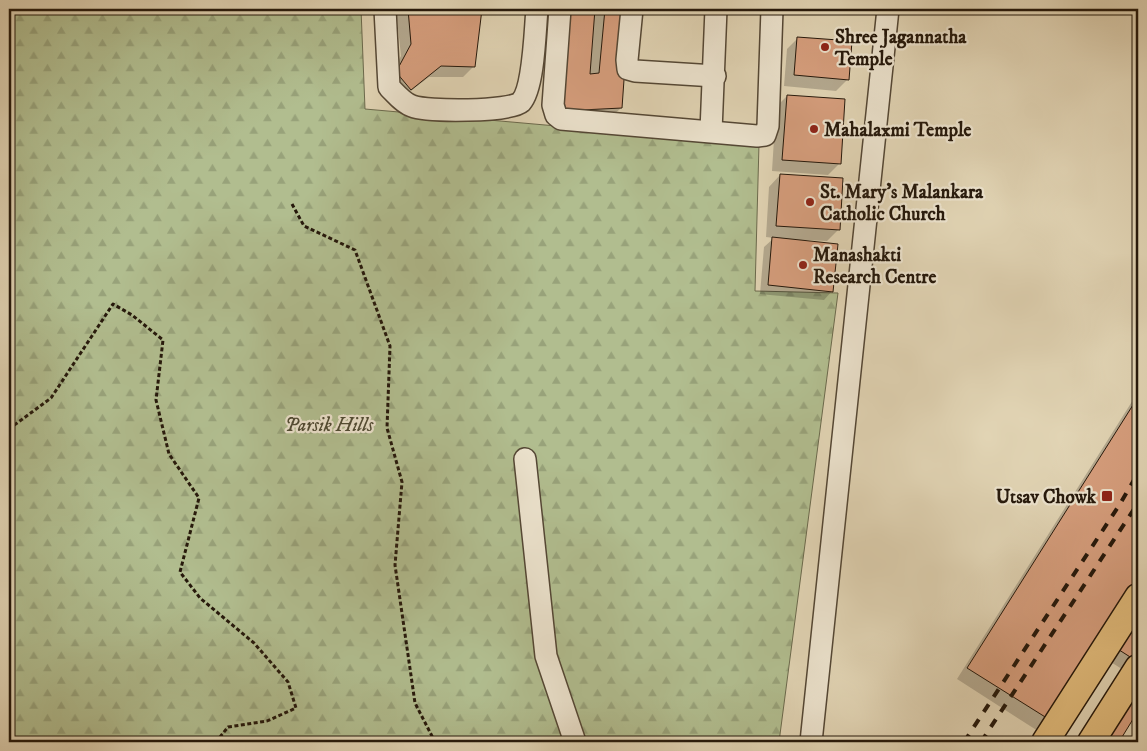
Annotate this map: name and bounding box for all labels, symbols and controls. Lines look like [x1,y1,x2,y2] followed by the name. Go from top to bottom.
[834,26,967,71] place label: Shree Jagannatha Temple
[819,41,831,53] marker: Shree Jagannatha Temple
[824,119,972,142] place label: Mahalaxmi Temple
[808,123,820,135] marker: Mahalaxmi Temple
[820,181,984,226] place label: St. Mary's Malankara Catholic Church
[804,196,816,208] marker: St. Mary's Malankara Catholic Church
[813,244,936,289] place label: Manashakti Research Centre
[797,259,809,271] marker: Manashakti Research Centre
[285,414,374,437] park label: Parsik Hills
[996,486,1097,509] place label: Utsav Chowk
[1100,489,1114,503] marker: Utsav Chowk

